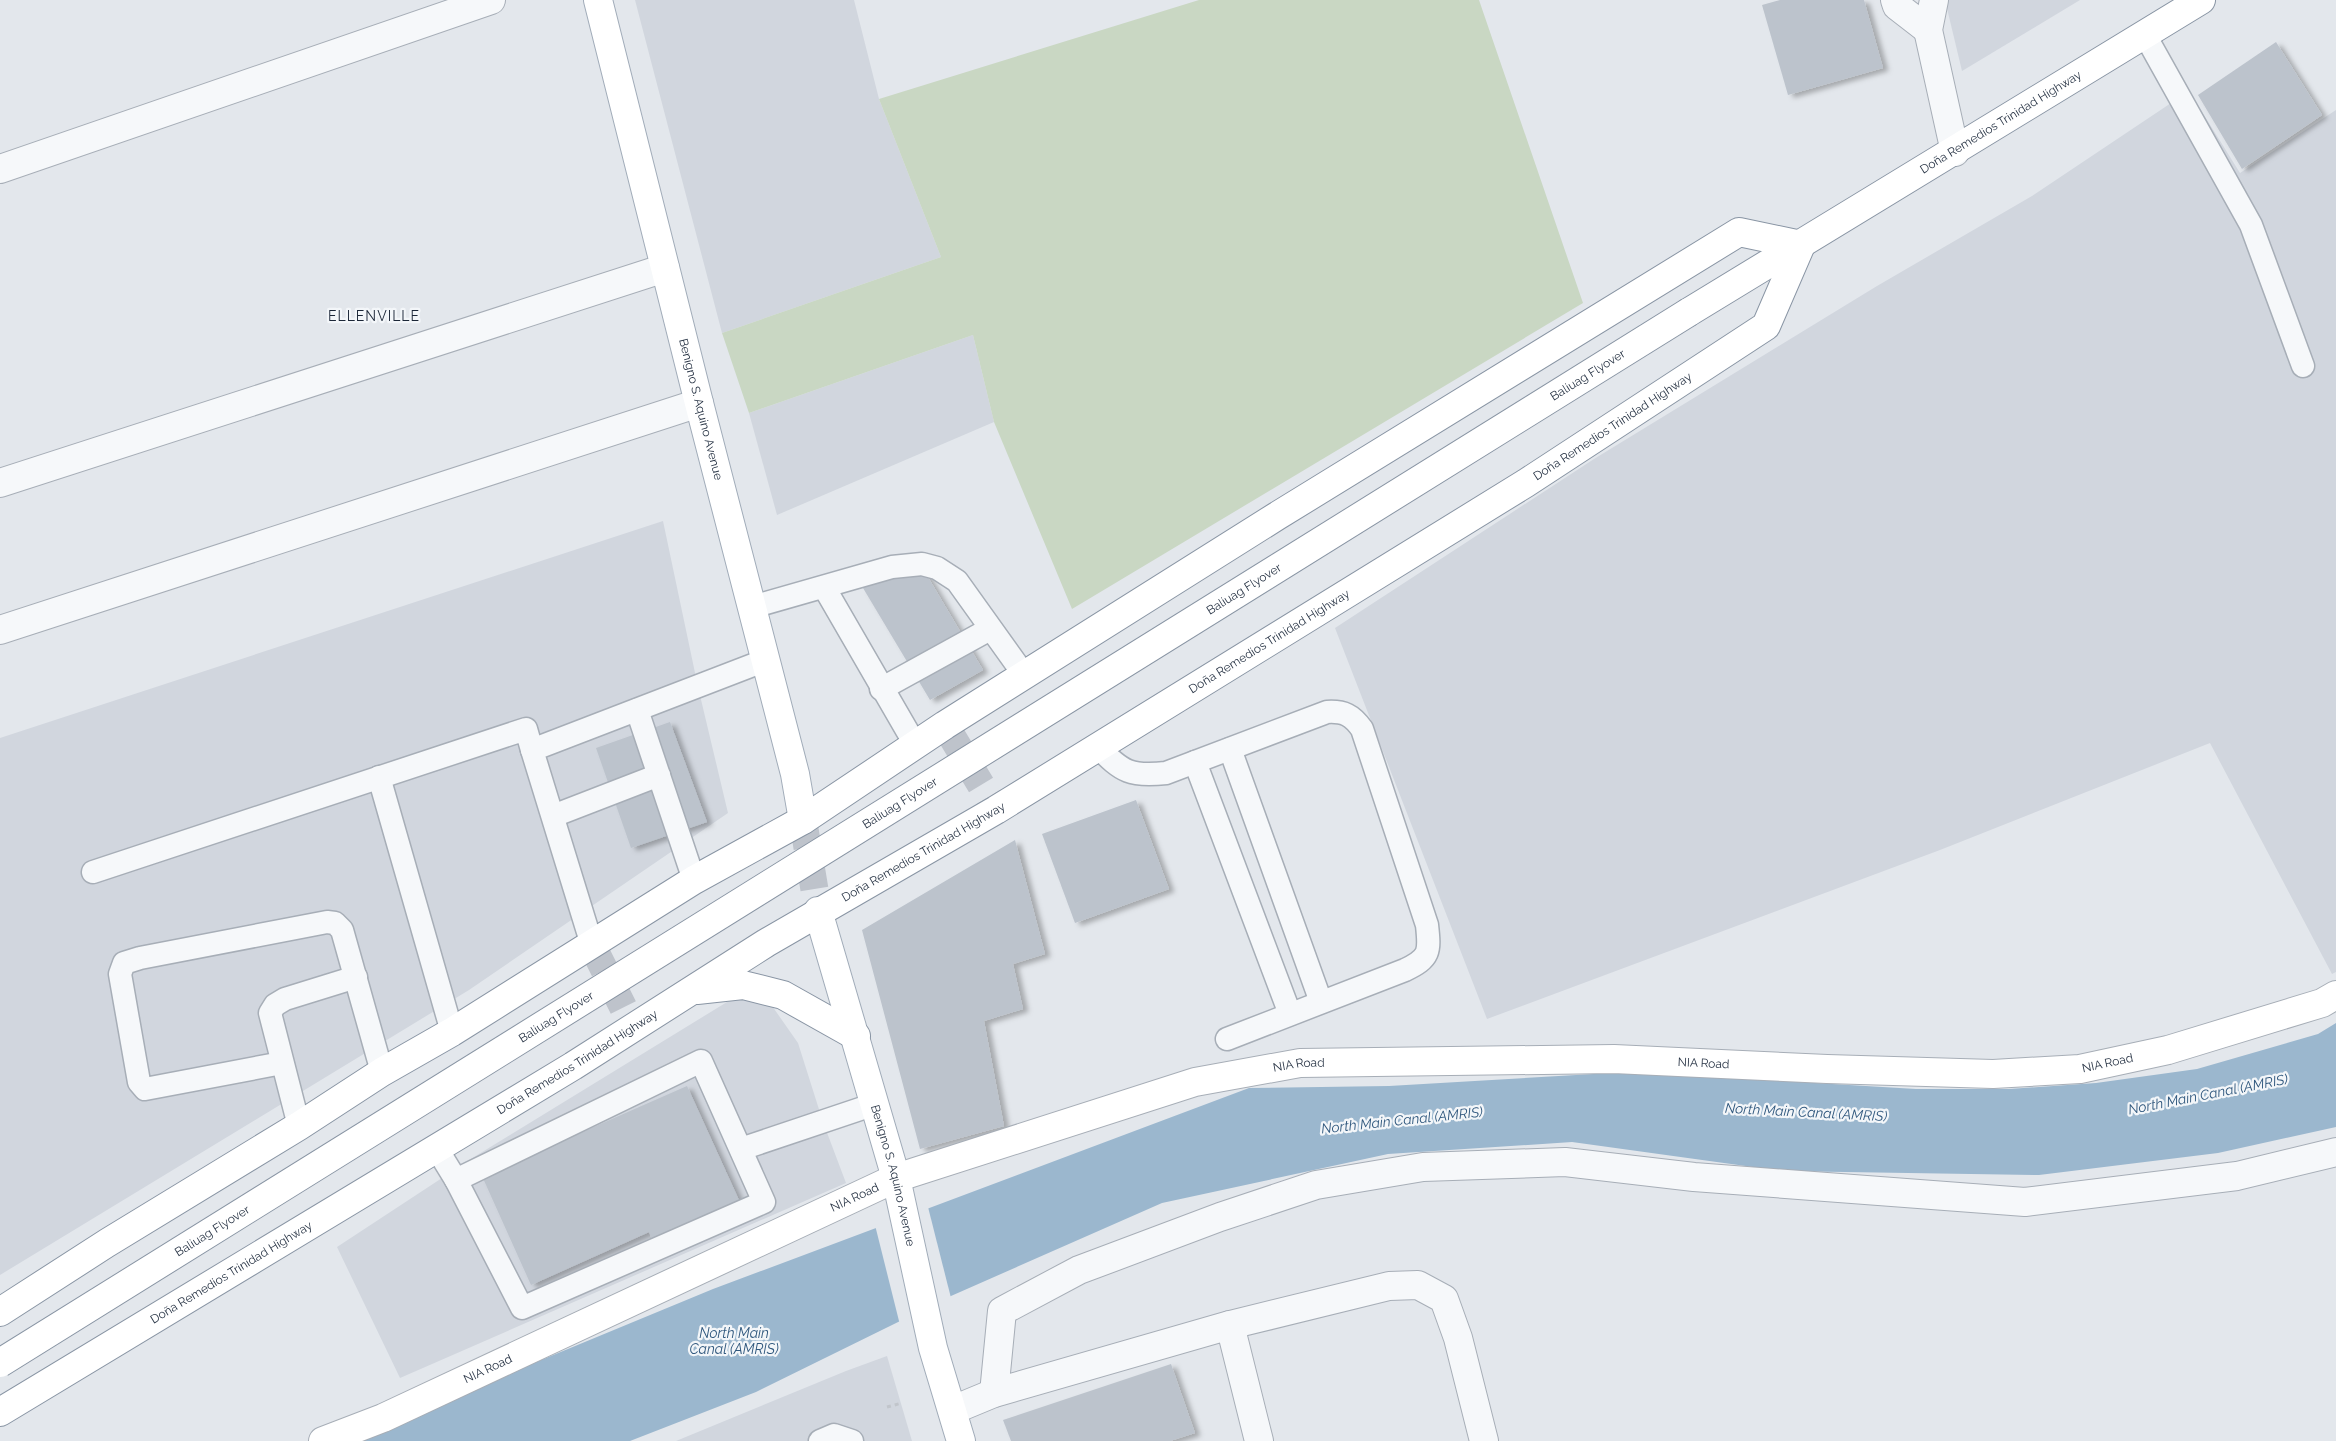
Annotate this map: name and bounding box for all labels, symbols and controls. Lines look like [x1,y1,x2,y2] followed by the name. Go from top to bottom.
[1917,67,2084,177] street label: Doña Remedios Trinidad Highway
[328,308,420,324] district label: ELLENVILLE
[676,337,726,482] street label: Benigno S. Aquino Avenue
[1548,346,1628,404] street label: Baliuag Flyover
[1531,369,1695,483] street label: Doña Remedios Trinidad Highway
[1204,560,1284,618] street label: Baliuag Flyover
[1186,586,1353,696] street label: Doña Remedios Trinidad Highway
[860,774,941,831] street label: Baliuag Flyover
[839,799,1008,905] street label: Doña Remedios Trinidad Highway
[516,988,597,1045] street label: Baliuag Flyover
[494,1007,661,1117] street label: Doña Remedios Trinidad Highway
[2081,1051,2134,1075] street label: NIA Road
[1272,1055,1325,1075] street label: NIA Road
[1677,1055,1730,1071] street label: NIA Road
[2127,1071,2290,1117] water label: North Main Canal (AMRIS)
[1724,1100,1888,1124] water label: North Main Canal (AMRIS)
[868,1103,918,1248] street label: Benigno S. Aquino Avenue
[1320,1104,1484,1136] water label: North Main Canal (AMRIS)
[828,1180,881,1215] street label: NIA Road
[172,1202,253,1259] street label: Baliuag Flyover
[148,1218,315,1327] street label: Doña Remedios Trinidad Highway
[689,1325,779,1357] water label: North Main Canal (AMRIS)
[461,1352,514,1386] street label: NIA Road

